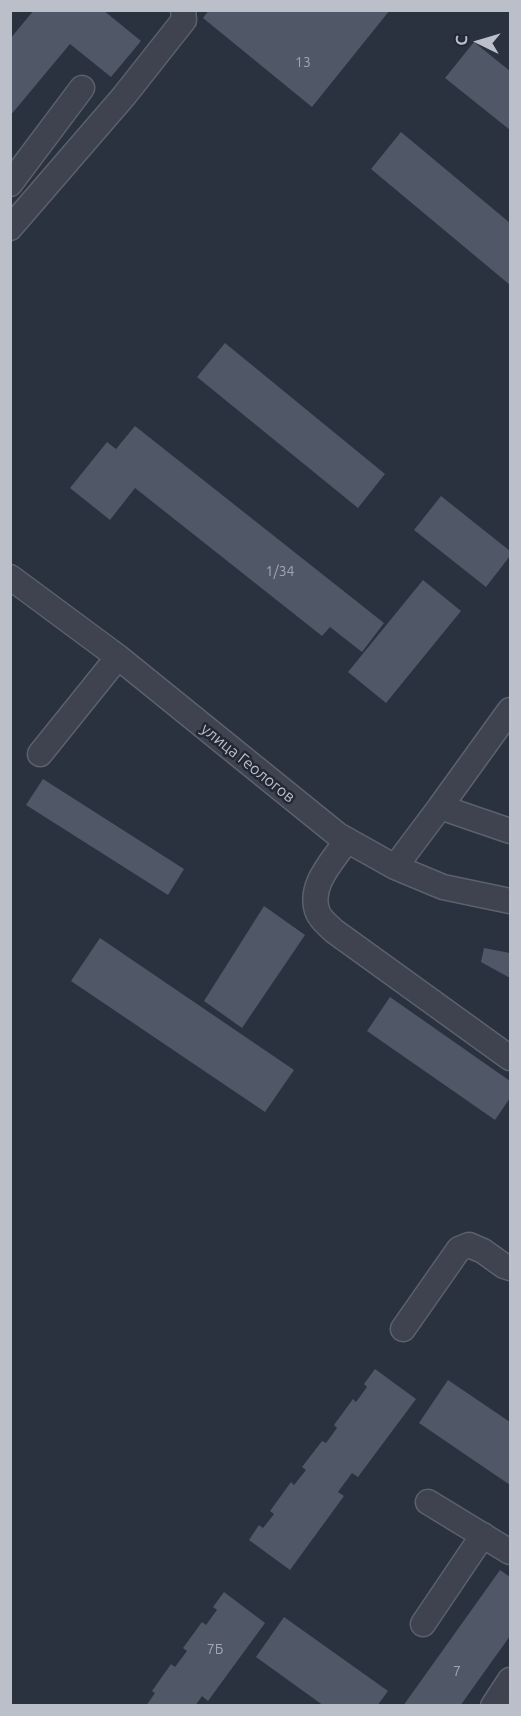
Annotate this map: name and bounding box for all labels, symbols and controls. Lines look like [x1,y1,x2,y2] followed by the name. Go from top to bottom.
[449,12,509,72] north arrow
[452,35,470,46] text: С
[295,54,311,70] house number: 13
[266,563,294,579] house number: 1/34
[197,719,299,807] street label: улица Геологов
[207,1641,223,1657] house number: 7Б
[453,1663,461,1679] house number: 7

